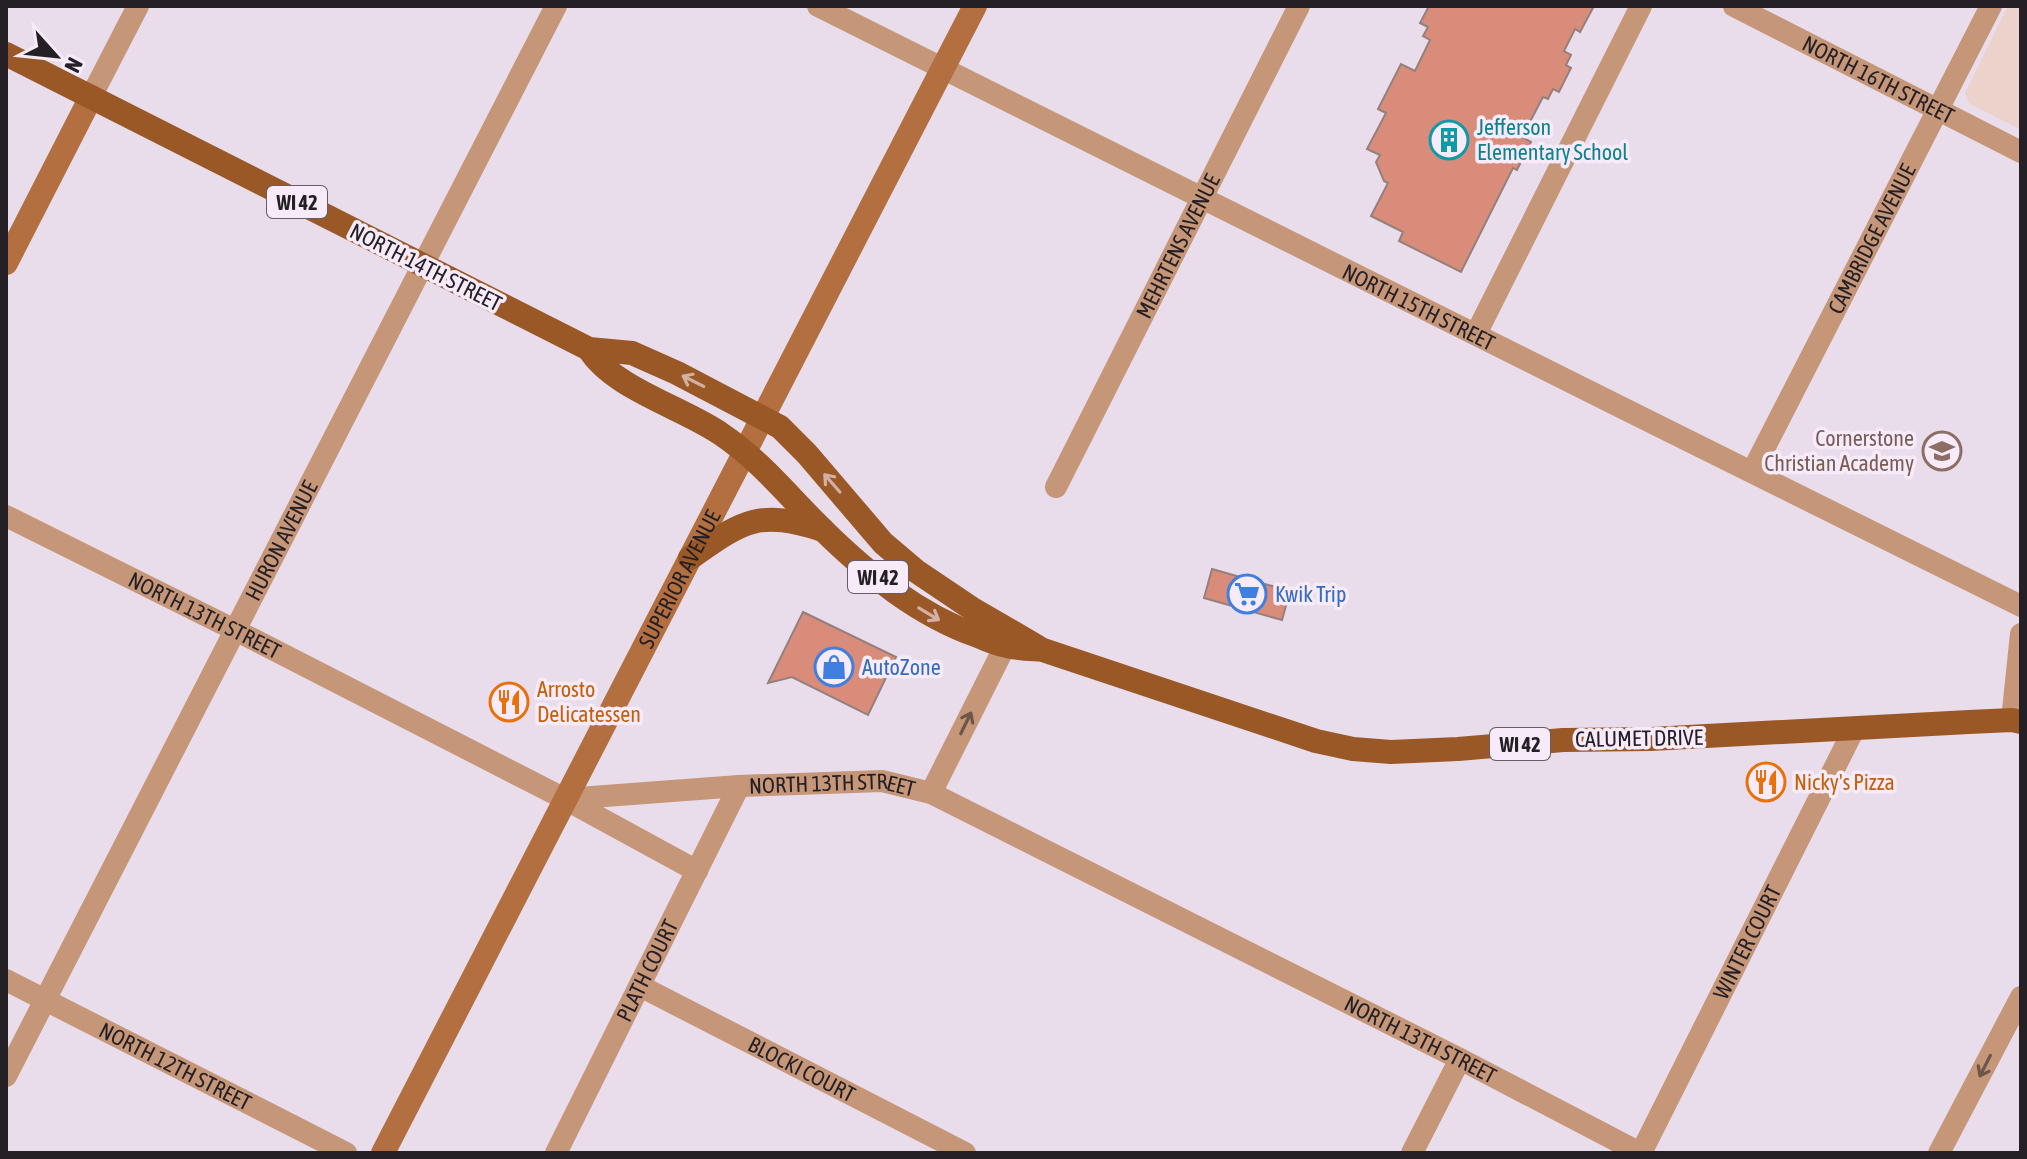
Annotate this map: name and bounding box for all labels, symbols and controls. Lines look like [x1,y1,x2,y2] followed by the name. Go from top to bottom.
[16,16,96,96] north arrow
[1798,30,1959,129] street label: NORTH 16TH STREET
[59,53,88,77] text: N
[1477,114,1628,165] place label: Jefferson Elementary School
[1428,119,1470,161] building icon: Jefferson Elementary School
[1822,159,1921,318] street label: CAMBRIDGE AVENUE
[1131,169,1225,322] street label: MEHRTENS AVENUE
[267,186,327,218] road number: WI 42
[346,218,506,317] street label: NORTH 14TH STREET
[1338,258,1500,356] street label: NORTH 15TH STREET
[682,372,705,388] one-way arrow
[1764,425,1914,476] place label: Cornerstone Christian Academy
[1921,430,1963,472] school or university icon: Cornerstone Christian Academy
[824,473,842,494] one-way arrow
[240,476,323,605] street label: HURON AVENUE
[633,505,726,652] street label: SUPERIOR AVENUE
[848,561,908,593] road number: WI 42
[124,566,285,664] street label: NORTH 13TH STREET
[1226,573,1268,615] supermarket icon: Kwik Trip
[1275,581,1346,607] place label: Kwik Trip
[917,606,940,622] one-way arrow
[813,646,855,688] shop icon: AutoZone
[862,654,941,680] place label: AutoZone
[537,676,641,727] place label: Arrosto Delicatessen
[488,681,530,723] restaurant icon: Arrosto Delicatessen
[959,711,974,735] one-way arrow
[1575,724,1704,752] street label: CALUMET DRIVE
[1490,728,1550,760] road number: WI 42
[1745,761,1787,803] restaurant icon: Nicky's Pizza
[749,768,918,802] street label: NORTH 13TH STREET
[1794,769,1895,795] place label: Nicky's Pizza
[1708,881,1786,1003] street label: WINTER COURT
[611,915,684,1026] street label: PLATH COURT
[1340,990,1501,1089] street label: NORTH 13TH STREET
[95,1017,256,1116] street label: NORTH 12TH STREET
[744,1031,860,1108] street label: BLOCKI COURT
[1976,1053,1992,1077] one-way arrow

